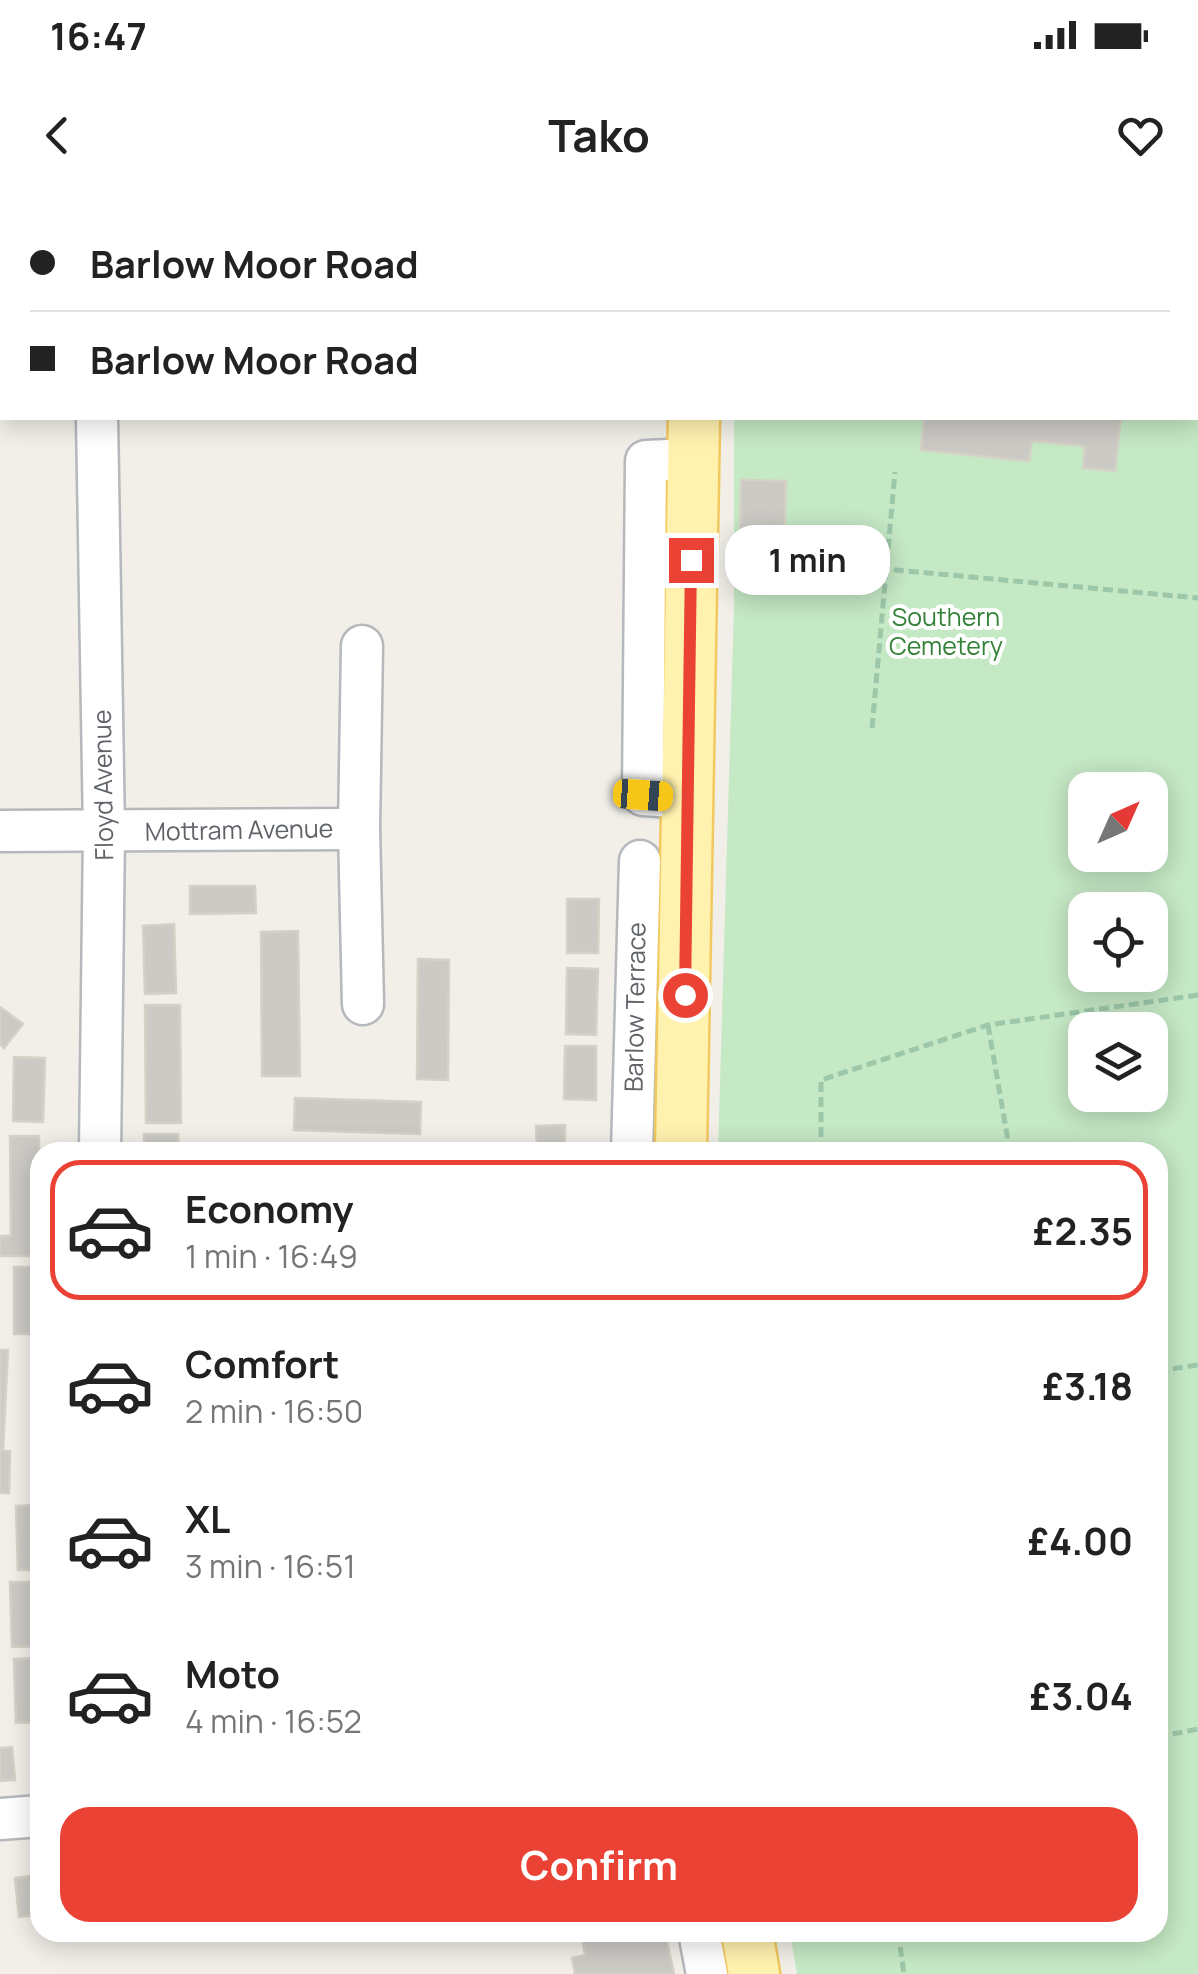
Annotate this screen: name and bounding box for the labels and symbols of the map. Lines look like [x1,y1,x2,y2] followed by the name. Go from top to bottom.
[726,525,891,595] callout: 1 min
[669,538,714,583] route end
[889,599,1003,663] park label: Southern Cemetery
[84,709,121,861] street label: Floyd Avenue
[1068,772,1168,872] north arrow
[612,778,674,812] car
[144,810,334,849] street label: Mottram Avenue
[616,922,653,1092] street label: Barlow Terrace
[663,973,708,1018] route start

